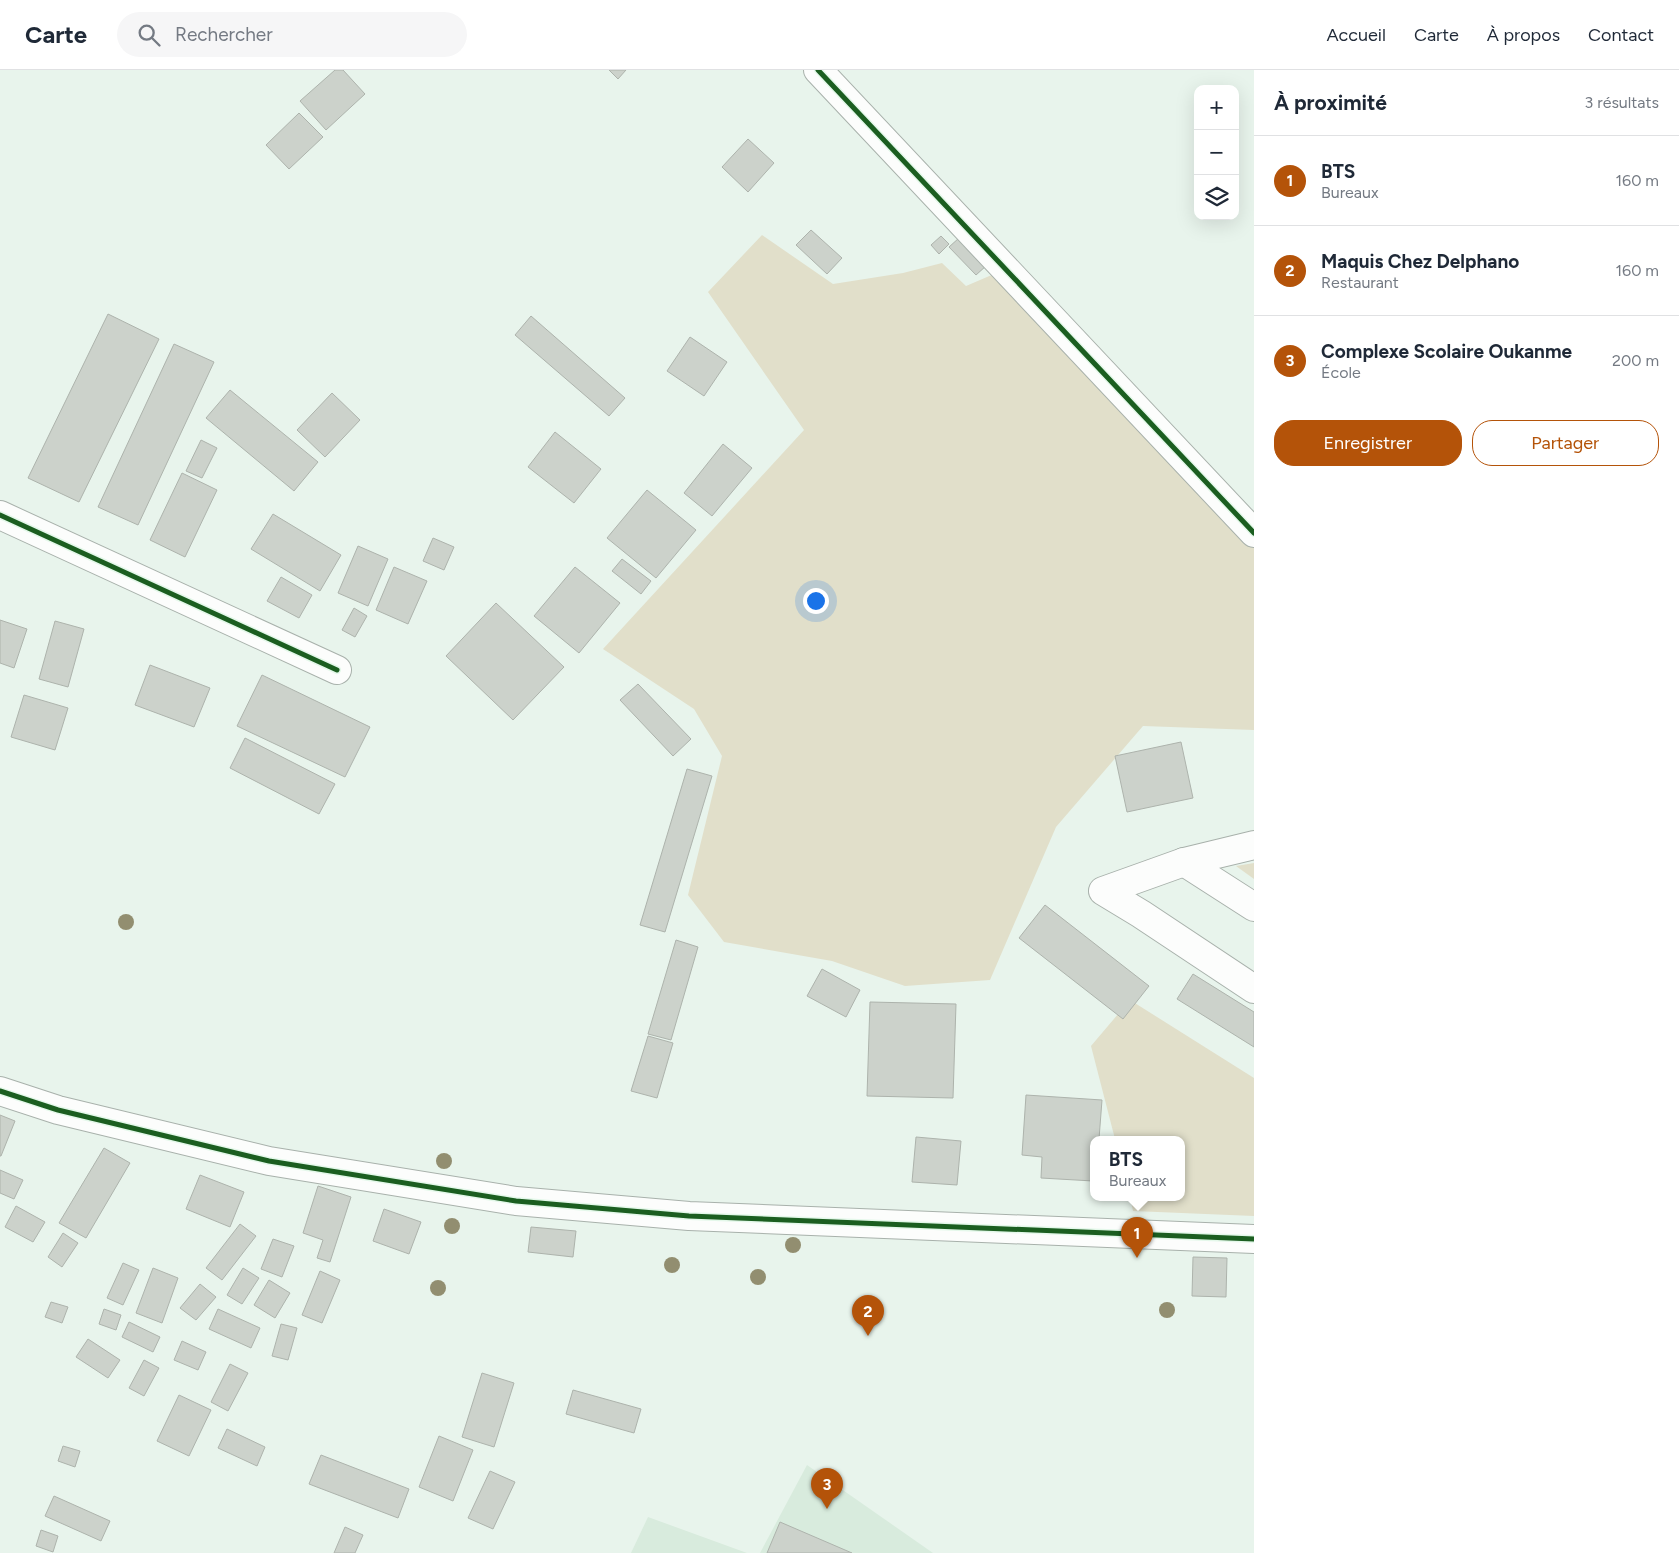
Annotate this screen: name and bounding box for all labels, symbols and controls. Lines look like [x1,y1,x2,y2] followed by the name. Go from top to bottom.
[117,12,467,57] search box
[25,20,87,49] text: Carte
[135,21,163,49] icon: search
[175,23,273,46] text: Rechercher
[1326,24,1386,46] text: Accueil
[1414,24,1459,46] text: Carte
[1487,24,1560,46] text: À propos
[1588,24,1654,46] text: Contact
[1194,85,1239,220] map controls
[1194,85,1239,130] button: +
[1274,90,1387,115] text: À proximité
[1585,93,1659,112] text: 3 résultats
[1194,130,1239,175] button: −
[1321,160,1355,183] text: BTS
[1287,171,1293,190] text: 1
[1616,171,1659,190] text: 160 m
[1194,175,1239,220] button: layers
[1321,183,1379,202] text: Bureaux
[1321,250,1519,273] text: Maquis Chez Delphano
[1285,261,1295,280] text: 2
[1616,261,1659,280] text: 160 m
[1321,273,1399,292] text: Restaurant
[1321,340,1572,363] text: Complexe Scolaire Oukanme
[1286,351,1294,370] text: 3
[1612,351,1659,370] text: 200 m
[1321,363,1361,382] text: École
[1274,420,1462,466] button: Enregistrer
[1472,420,1659,466] button: Partager
[803,588,829,614] your location
[1090,1136,1185,1201] popup
[1109,1148,1143,1171] text: BTS
[1109,1171,1166,1190] text: Bureaux
[1121,1217,1153,1258] pin: 1
[852,1295,884,1336] pin: 2
[811,1468,843,1509] pin: 3

